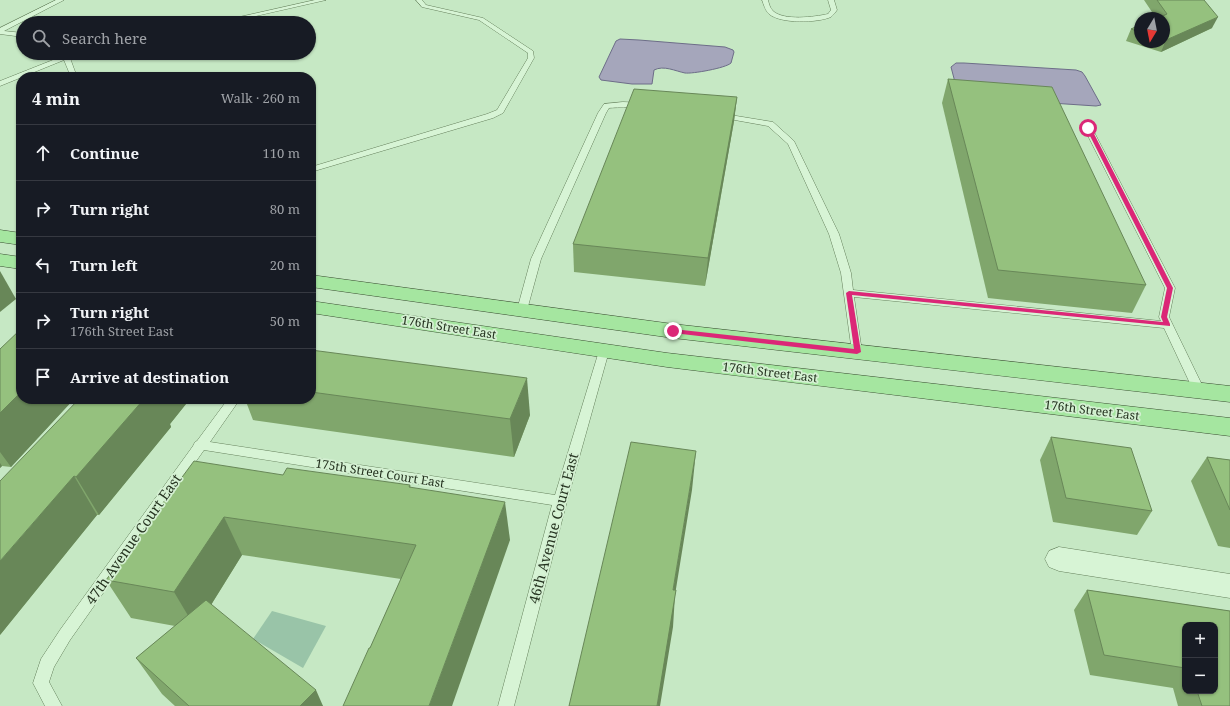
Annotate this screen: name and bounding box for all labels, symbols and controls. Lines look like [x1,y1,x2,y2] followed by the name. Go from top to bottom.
[1134,12,1170,48] north arrow
[16,16,316,60] search box
[30,27,52,49] icon: search
[62,28,147,48] text: Search here
[32,87,80,110] text: 4 min
[221,89,300,107] text: Walk · 260 m
[1079,119,1097,137] route start
[32,142,54,164] icon: ahead
[70,143,139,163] text: Continue
[263,144,300,162] text: 110 m
[32,198,54,220] icon: right
[70,199,149,219] text: Turn right
[270,200,300,218] text: 80 m
[32,254,54,276] icon: left
[70,255,138,275] text: Turn left
[270,256,300,274] text: 20 m
[70,302,149,322] text: Turn right
[32,310,54,332] icon: right
[400,311,498,343] street label: 176th Street East
[270,312,300,330] text: 50 m
[70,322,174,340] text: 176th Street East
[664,322,682,340] route end
[722,358,818,386] street label: 176th Street East
[32,366,54,388] icon: arrive
[70,367,229,387] text: Arrive at destination
[1044,396,1140,424] street label: 176th Street East
[524,450,582,605] street label: 46th Avenue Court East
[314,454,446,492] street label: 175th Street Court East
[81,470,185,608] street label: 47th Avenue Court East
[1182,622,1218,694] map controls
[1182,622,1218,658] button: +
[1182,658,1218,694] button: −

